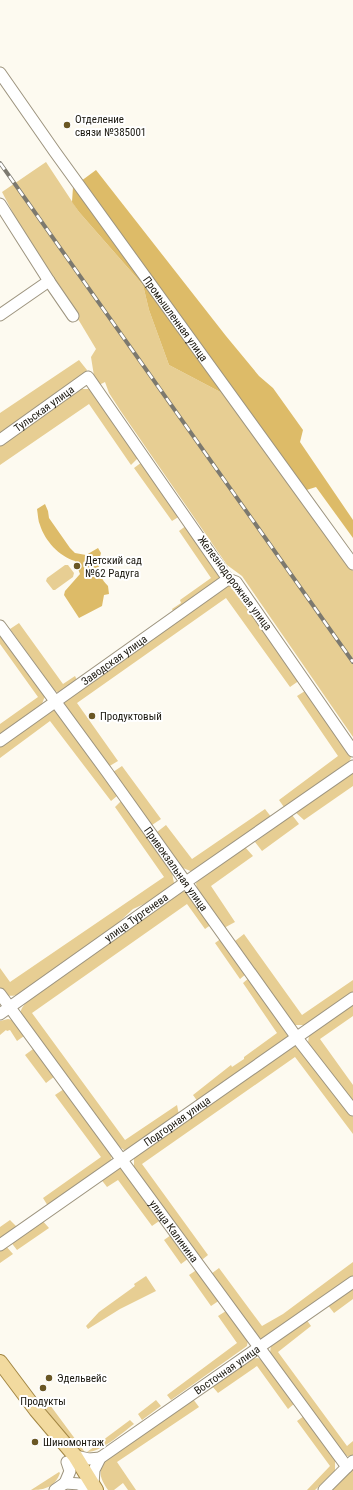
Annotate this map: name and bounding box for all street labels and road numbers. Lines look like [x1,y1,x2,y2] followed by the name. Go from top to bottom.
[140,274,210,364] street label: Промышленная улица
[12,383,77,435] street label: Тульская улица
[195,533,274,633] street label: Железнодорожная улица
[79,632,150,688] street label: Заводская улица
[141,824,210,914] street label: Привокзальная улица
[102,891,171,945] street label: улица Тургенева
[141,1094,213,1149] street label: Подгорная улица
[146,1198,201,1265] street label: улица Калинина
[192,1343,263,1398] street label: Восточная улица

